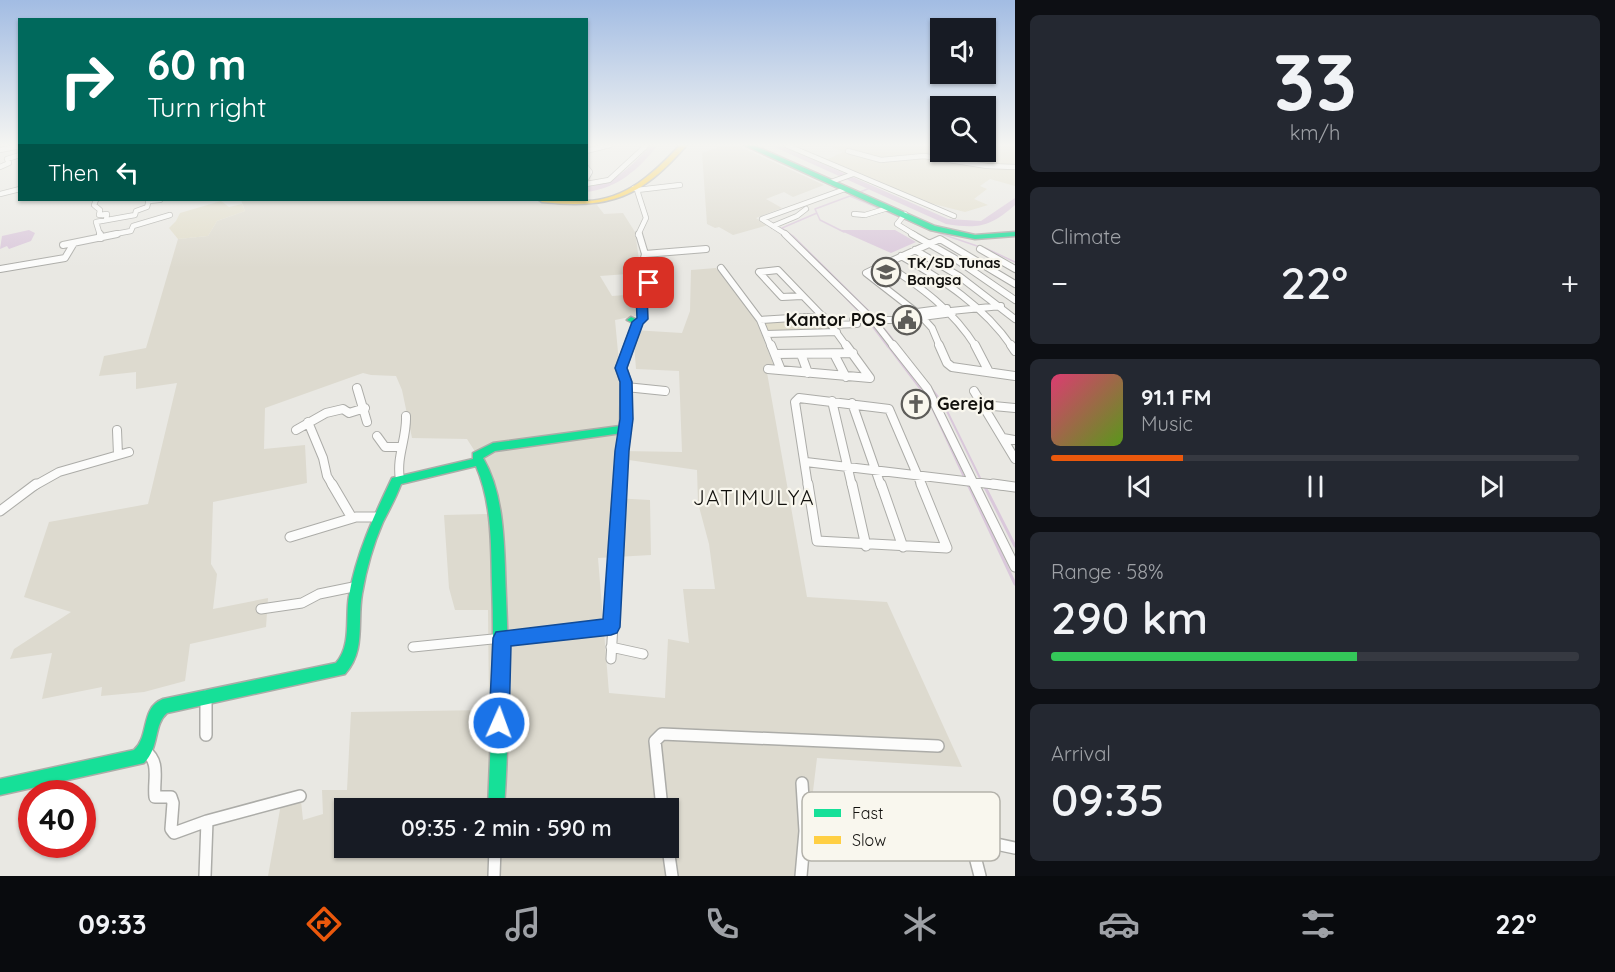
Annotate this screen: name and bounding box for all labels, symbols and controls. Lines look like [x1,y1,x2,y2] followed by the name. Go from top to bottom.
[930,18,996,162] map controls
[930,18,996,84] button: sound
[1273,32,1357,130] text: 33
[147,38,247,91] text: 60 m
[48,42,126,120] icon: right
[147,90,266,124] text: Turn right
[930,96,996,162] button: search
[1290,120,1340,145] text: km/h
[111,156,144,189] icon: left
[48,159,99,187] text: Then
[1051,224,1121,249] text: Climate
[907,253,1001,289] place label: TK/SD Tunas Bangsa
[1281,254,1348,310] text: 22°
[870,256,902,288] school or university icon: TK/SD Tunas Bangsa
[623,257,674,308] pin
[1051,262,1068,303] text: −
[1560,262,1579,303] text: +
[632,266,665,299] icon: arrive
[891,304,923,336] public building icon: Kantor POS
[786,308,886,331] place label: Kantor POS
[1141,383,1212,411] text: 91.1 FM
[900,388,932,420] church icon: Gereja
[937,392,994,415] place label: Gereja
[1141,411,1193,436] text: Music
[1123,470,1156,503] icon: previous
[1299,470,1332,503] icon: pause
[1475,470,1508,503] icon: next
[693,484,815,510] district label: JATIMULYA
[1051,559,1164,584] text: Range · 58%
[1051,589,1208,645] text: 290 km
[467,691,531,755] position arrow
[1051,741,1111,766] text: Arrival
[1051,771,1164,827] text: 09:35
[18,780,96,858] speed limit sign: 40
[802,792,1000,861] legend
[852,803,883,823] text: Fast
[401,814,612,842] text: 09:35 · 2 min · 590 m
[852,830,886,850] text: Slow
[303,903,345,945] icon: directions
[502,903,544,945] icon: music
[701,903,743,945] icon: phone
[899,903,941,945] icon: climate
[1098,903,1140,945] icon: car
[1297,903,1339,945] icon: filters
[78,907,147,941] text: 09:33
[1495,907,1537,941] text: 22°

